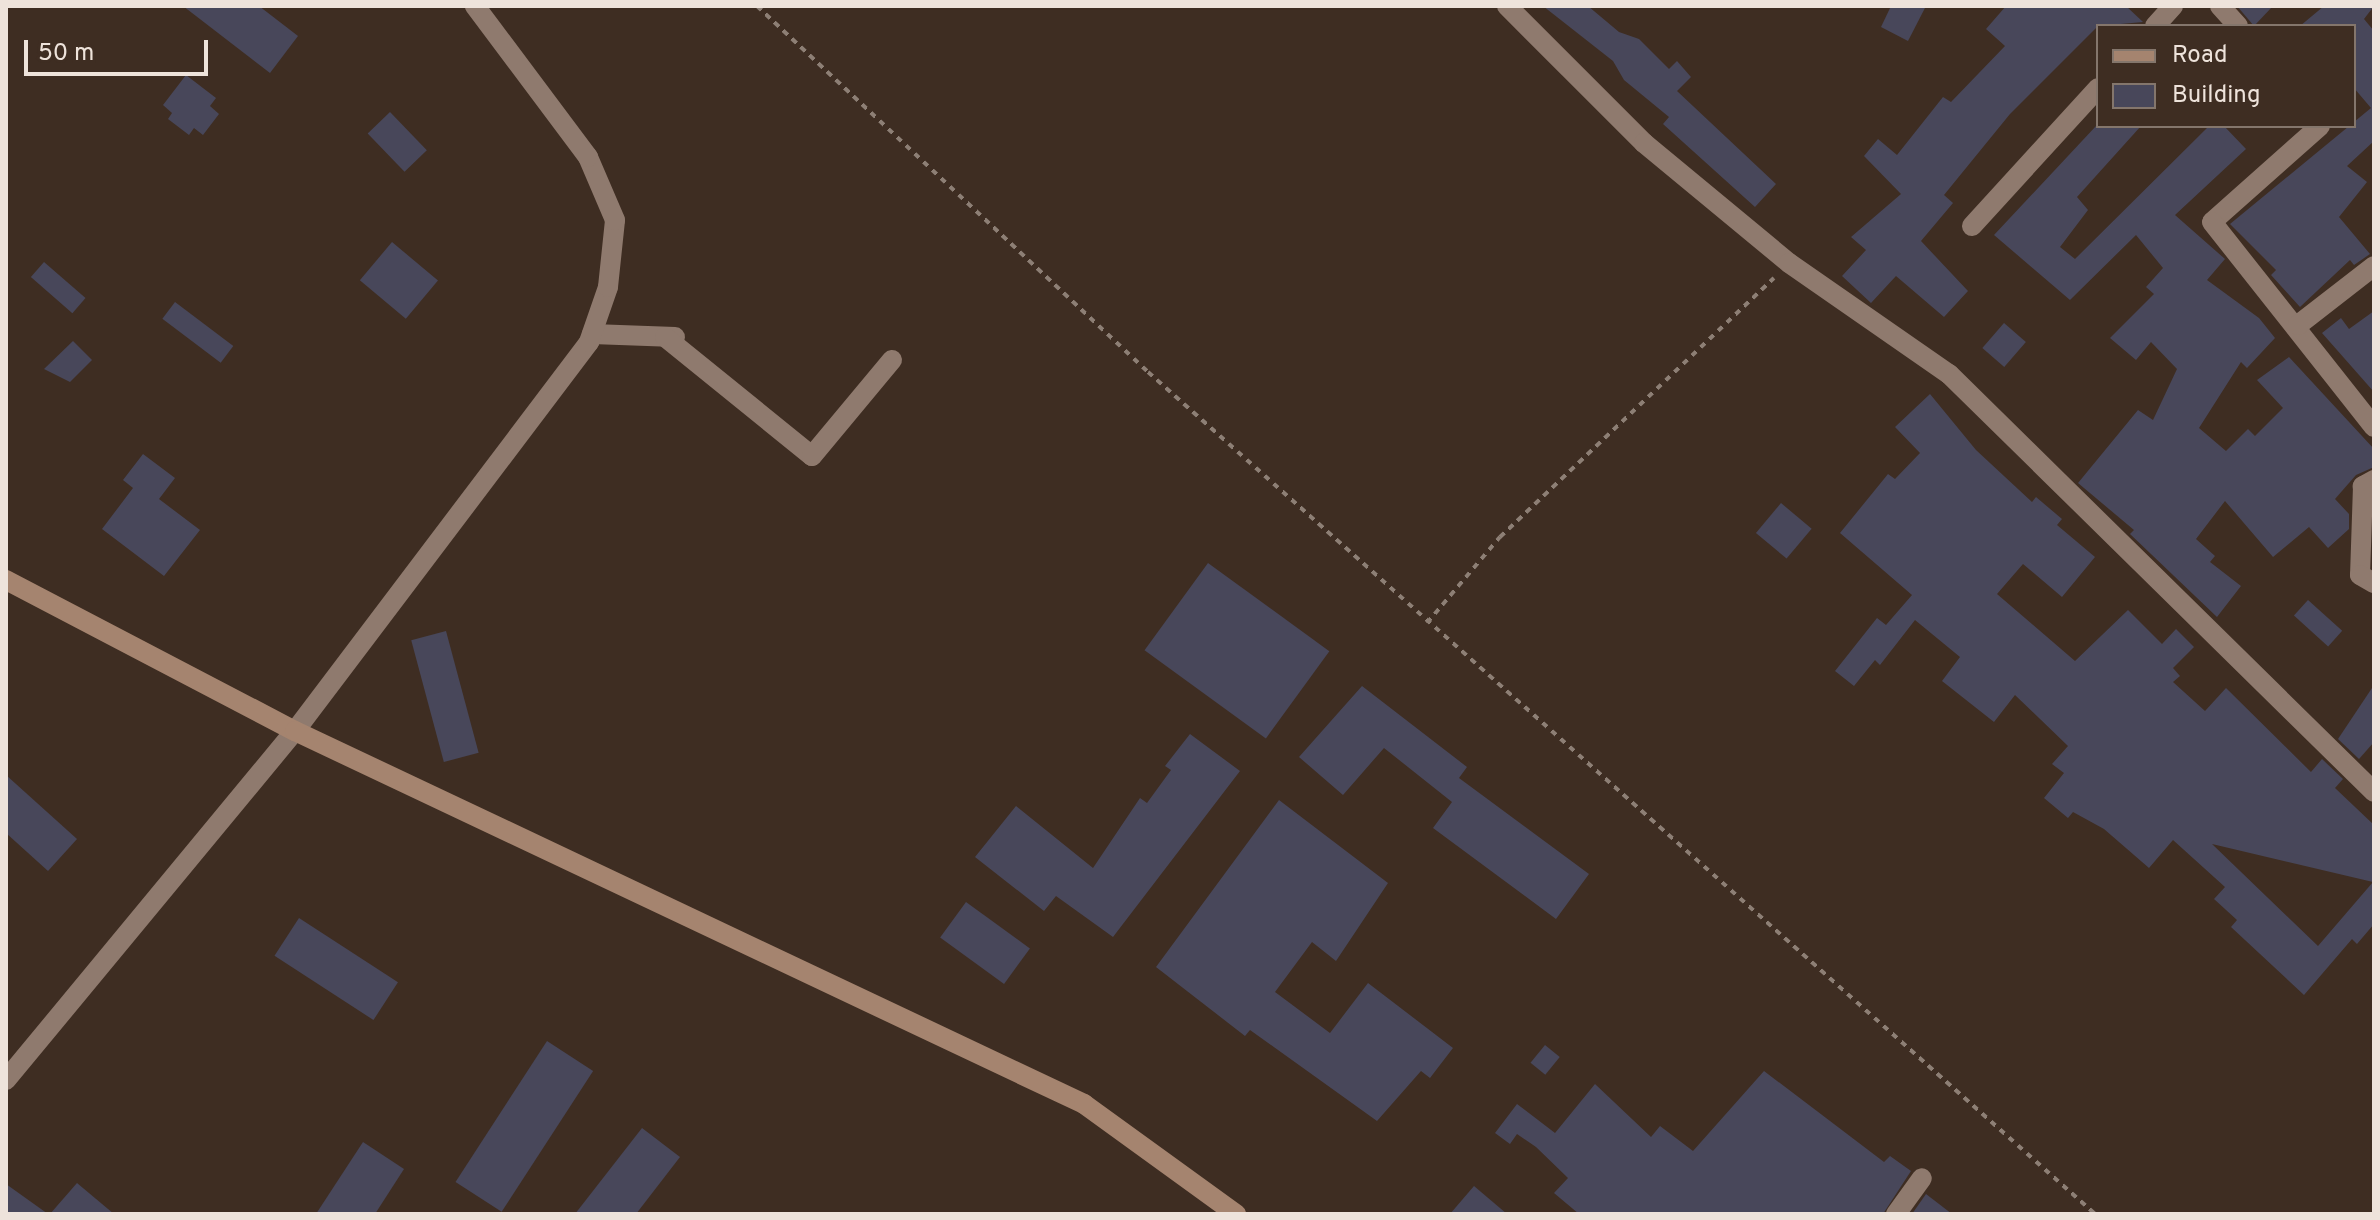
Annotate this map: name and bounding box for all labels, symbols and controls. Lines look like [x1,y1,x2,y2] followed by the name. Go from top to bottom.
[28,24,212,74] scale bar
[2096,24,2356,128] legend
[38,39,94,69] text: 50 m
[2172,41,2228,71] text: Road
[2172,81,2261,111] text: Building

